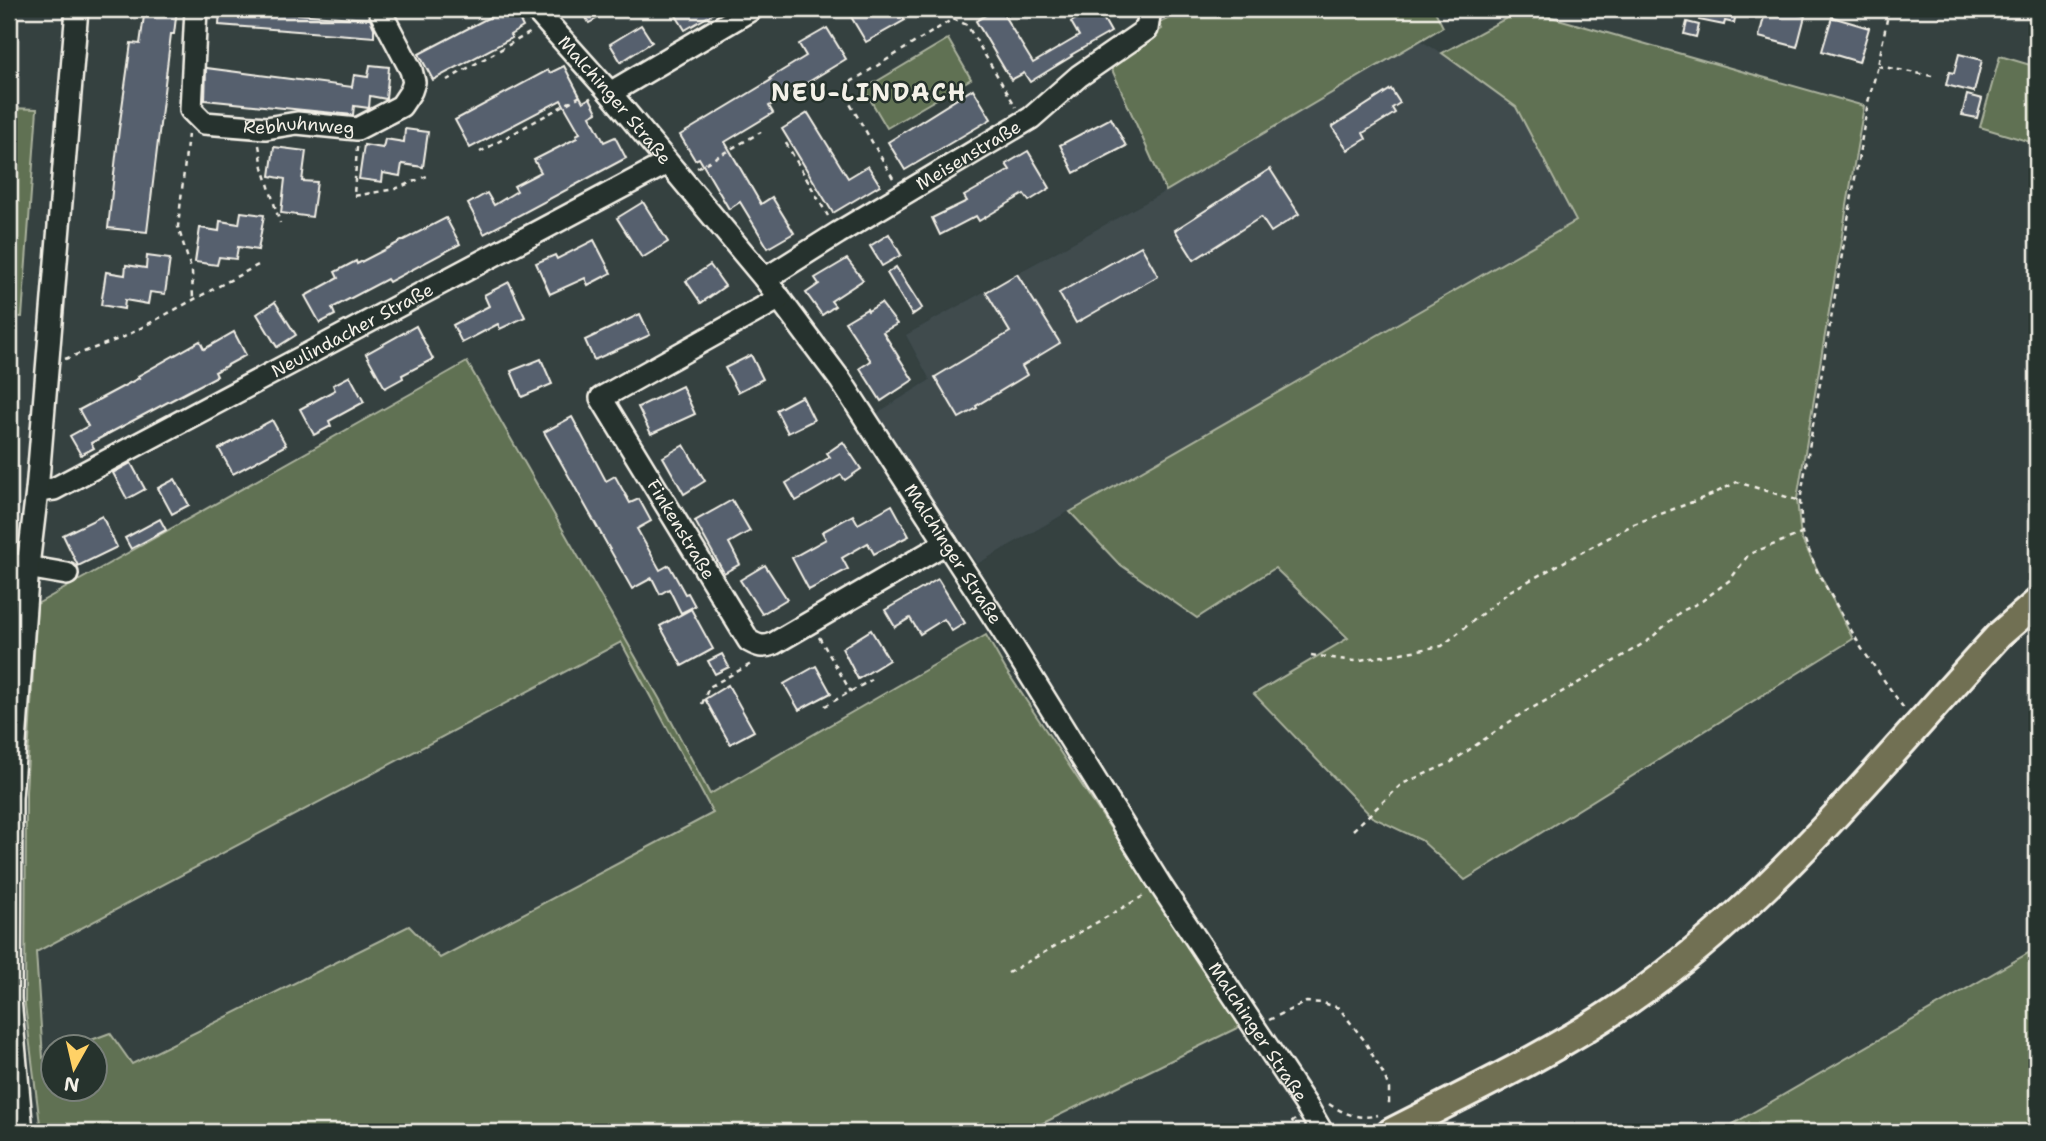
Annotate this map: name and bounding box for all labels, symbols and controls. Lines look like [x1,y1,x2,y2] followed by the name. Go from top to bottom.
[552,31,677,170] street label: Malchinger Straße
[771,77,967,109] district label: NEU-LINDACH
[242,111,356,141] street label: Rebhuhnweg
[911,115,1025,196] street label: Meisenstraße
[267,277,437,383] street label: Neulindacher Straße
[641,475,721,584] street label: Finkenstraße
[899,479,1007,629] street label: Malchinger Straße
[1203,958,1313,1107] street label: Malchinger Straße
[38,1032,108,1102] north arrow
[63,1071,81,1098] text: N

